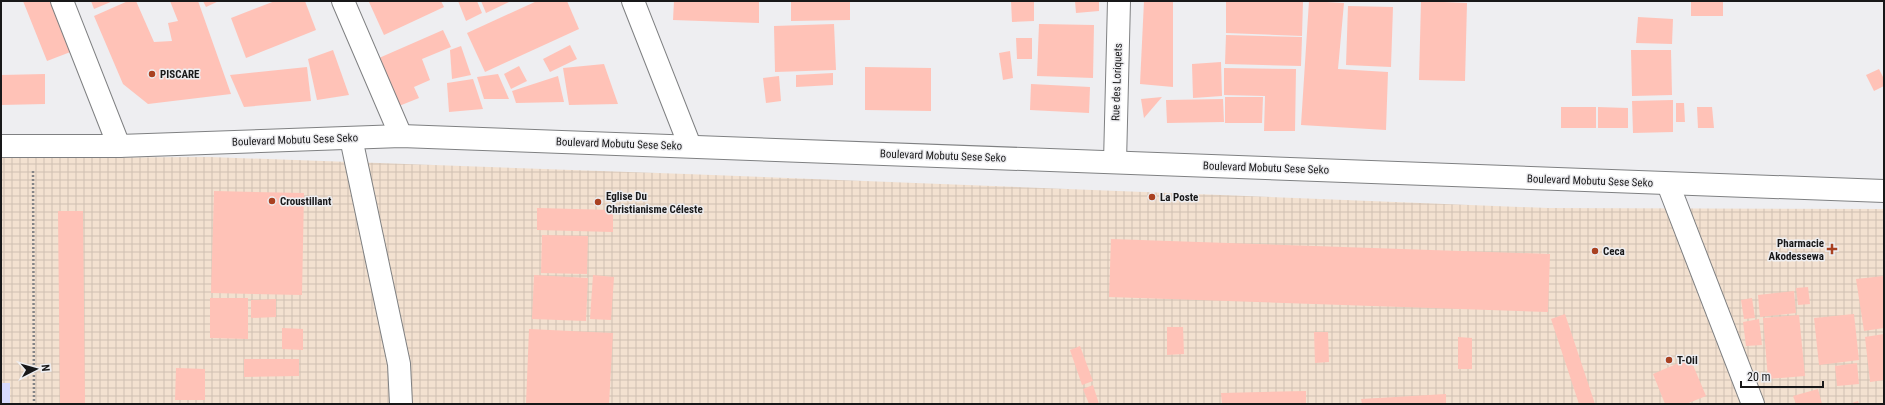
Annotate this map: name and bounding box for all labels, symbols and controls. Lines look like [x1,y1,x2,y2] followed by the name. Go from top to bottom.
[1109,43,1125,121] street label: Rue des Loriquets
[160,68,200,81] place label: PISCARE
[147,69,157,79] marker: PISCARE
[232,131,359,149] street label: Boulevard Mobutu Sese Seko
[556,135,683,153] street label: Boulevard Mobutu Sese Seko
[880,147,1007,165] street label: Boulevard Mobutu Sese Seko
[1203,159,1330,177] street label: Boulevard Mobutu Sese Seko
[1527,172,1654,190] street label: Boulevard Mobutu Sese Seko
[606,190,703,216] place label: Eglise Du Christianisme Céleste
[1160,191,1198,204] place label: La Poste
[1147,192,1157,202] marker: La Poste
[280,195,332,208] place label: Croustillant
[267,196,277,206] marker: Croustillant
[593,197,603,207] marker: Eglise Du Christianisme Céleste
[1769,237,1824,263] place label: Pharmacie Akodessewa
[1827,244,1837,254] marker: Pharmacie Akodessewa
[1603,245,1625,258] place label: Ceca
[1590,246,1600,256] marker: Ceca
[16,349,56,389] north arrow
[1677,354,1698,367] place label: T-Oil
[1664,355,1674,365] marker: T-Oil
[1741,363,1823,389] scale bar
[39,364,52,372] text: N
[1747,370,1771,384] text: 20 m

